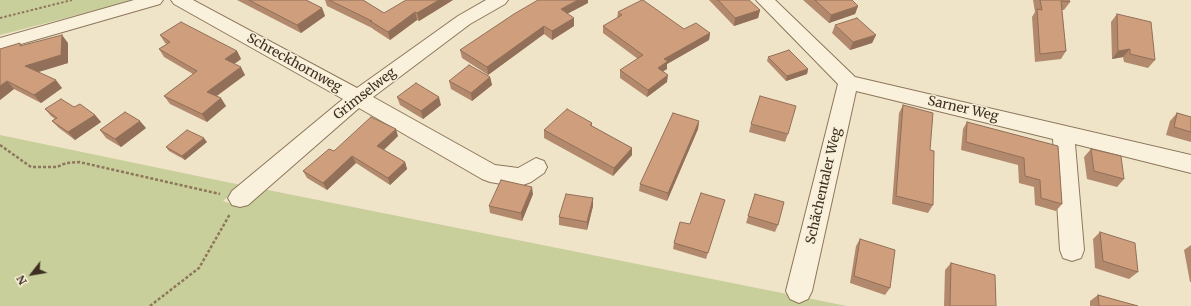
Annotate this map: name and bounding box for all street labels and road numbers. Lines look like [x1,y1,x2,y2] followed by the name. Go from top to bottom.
[244,31,344,95] street label: Schreckhornweg
[331,65,399,123] street label: Grimselweg
[926,93,1000,125] street label: Sarner Weg
[803,126,845,246] street label: Schächentaler Weg

